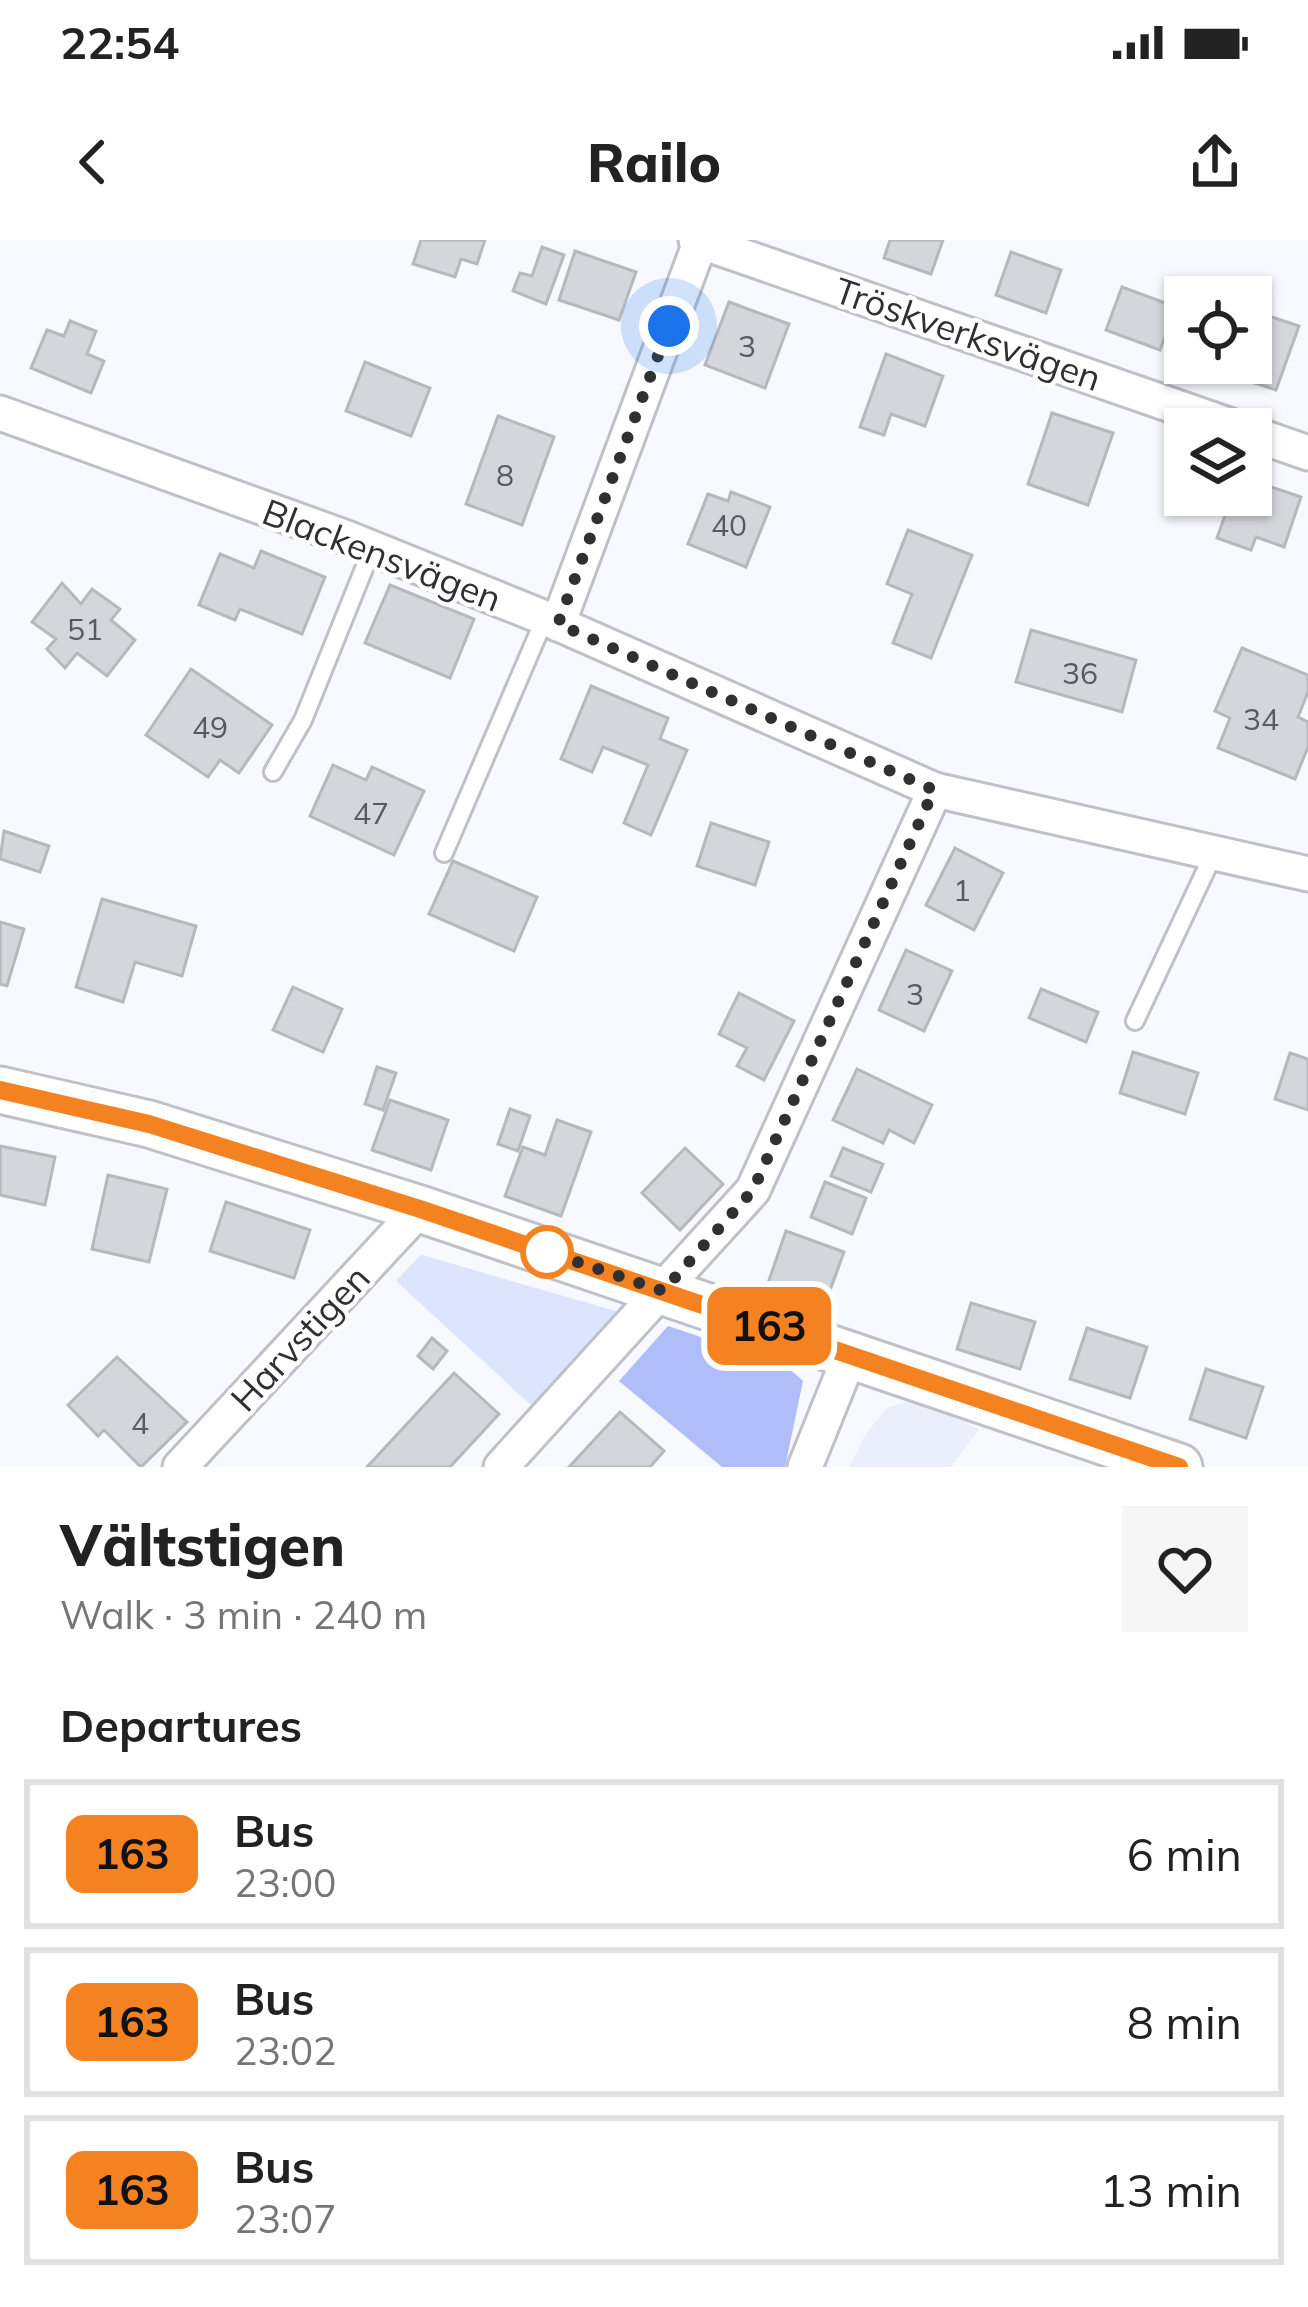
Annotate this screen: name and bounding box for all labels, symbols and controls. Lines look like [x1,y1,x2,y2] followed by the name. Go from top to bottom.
[60,14,179,70] text: 22:54
[587,128,721,196] text: Railo
[60,129,126,195] icon: back
[1182,129,1248,195] icon: share
[829,267,1107,400] street label: Tröskverksvägen
[1164,276,1272,516] map controls
[1164,276,1272,384] button: locate
[639,296,699,356] your location
[738,327,756,365] house number: 3
[1164,408,1272,516] button: layers
[496,456,514,494] house number: 8
[257,488,508,621] street label: Blackensvägen
[711,506,747,544] house number: 40
[67,610,103,648] house number: 51
[1062,654,1098,692] house number: 36
[1243,700,1279,738] house number: 34
[192,708,228,746] house number: 49
[353,794,389,832] house number: 47
[953,871,971,909] house number: 1
[906,975,924,1013] house number: 3
[522,1227,572,1277] unlabelled marker
[221,1255,379,1420] street label: Harvstigen
[700,1287,838,1365] line badge: 163
[731,1299,807,1352] text: 163
[131,1404,149,1442] house number: 4
[1122,1506,1248,1632] button: heart
[60,1509,345,1580] text: Vältstigen
[60,1590,427,1639] text: Walk · 3 min · 240 m
[60,1697,302,1753] text: Departures
[234,1802,314,1858] text: Bus
[1127,1826,1242,1882] text: 6 min
[94,1827,170,1880] text: 163
[234,1858,337,1907] text: 23:00
[234,1970,314,2026] text: Bus
[1127,1994,1242,2050] text: 8 min
[94,1995,170,2048] text: 163
[234,2026,337,2075] text: 23:02
[234,2138,314,2194] text: Bus
[1100,2162,1242,2218] text: 13 min
[94,2163,170,2216] text: 163
[234,2194,337,2243] text: 23:07

